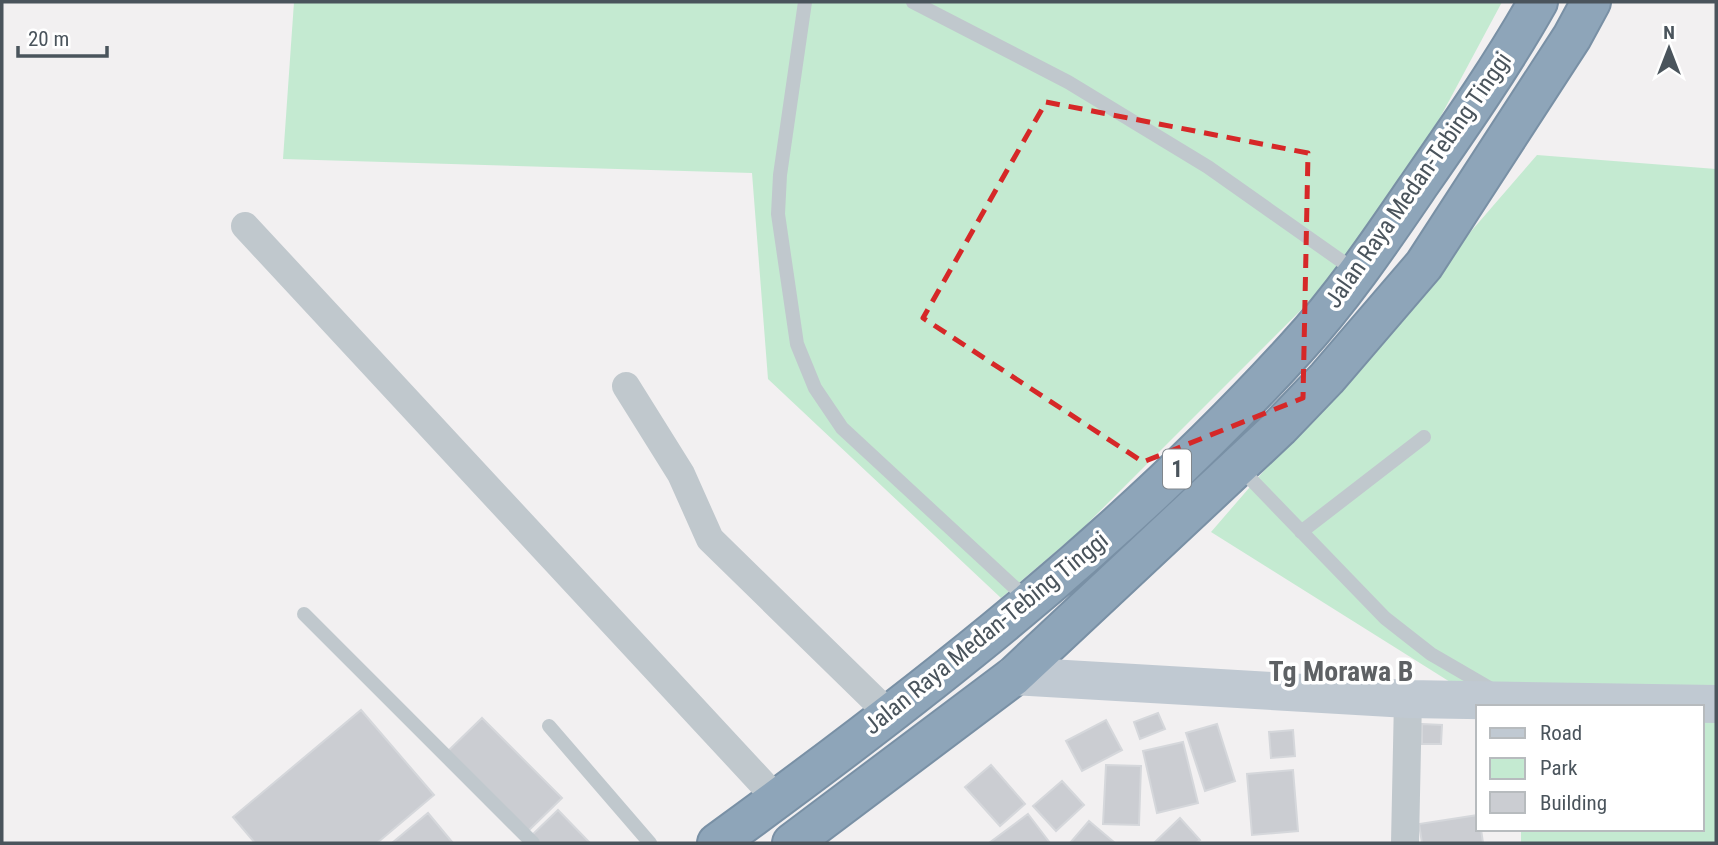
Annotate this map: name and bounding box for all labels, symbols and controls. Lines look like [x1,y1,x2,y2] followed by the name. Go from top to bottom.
[18,14,107,58] scale bar
[1634,14,1704,84] north arrow
[1663,21,1675,44] text: N
[28,27,69,51] text: 20 m
[1319,47,1517,313] street label: Jalan Raya Medan-Tebing Tinggi
[1163,449,1191,489] road number: 1
[858,526,1114,740] street label: Jalan Raya Medan-Tebing Tinggi
[1269,655,1413,688] district label: Tg Morawa B
[1476,705,1704,831] legend
[1540,721,1582,745] text: Road
[1540,756,1578,780] text: Park
[1540,791,1607,815] text: Building

